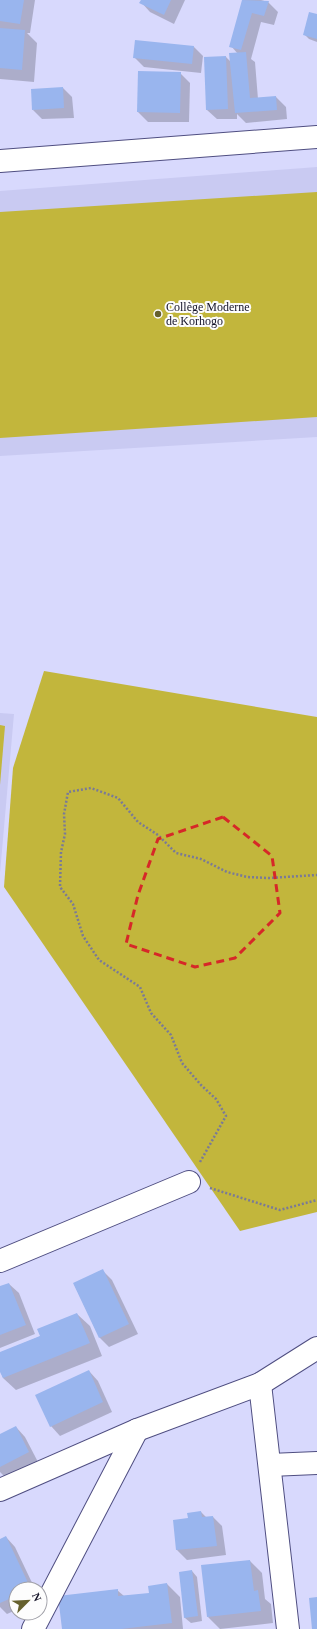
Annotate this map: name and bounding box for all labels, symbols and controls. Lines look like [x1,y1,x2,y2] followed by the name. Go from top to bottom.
[166,300,250,328] place label: Collège Moderne de Korhogo
[153,309,163,319] marker: Collège Moderne de Korhogo
[8,1581,48,1621] north arrow
[30,1591,44,1603] text: N

